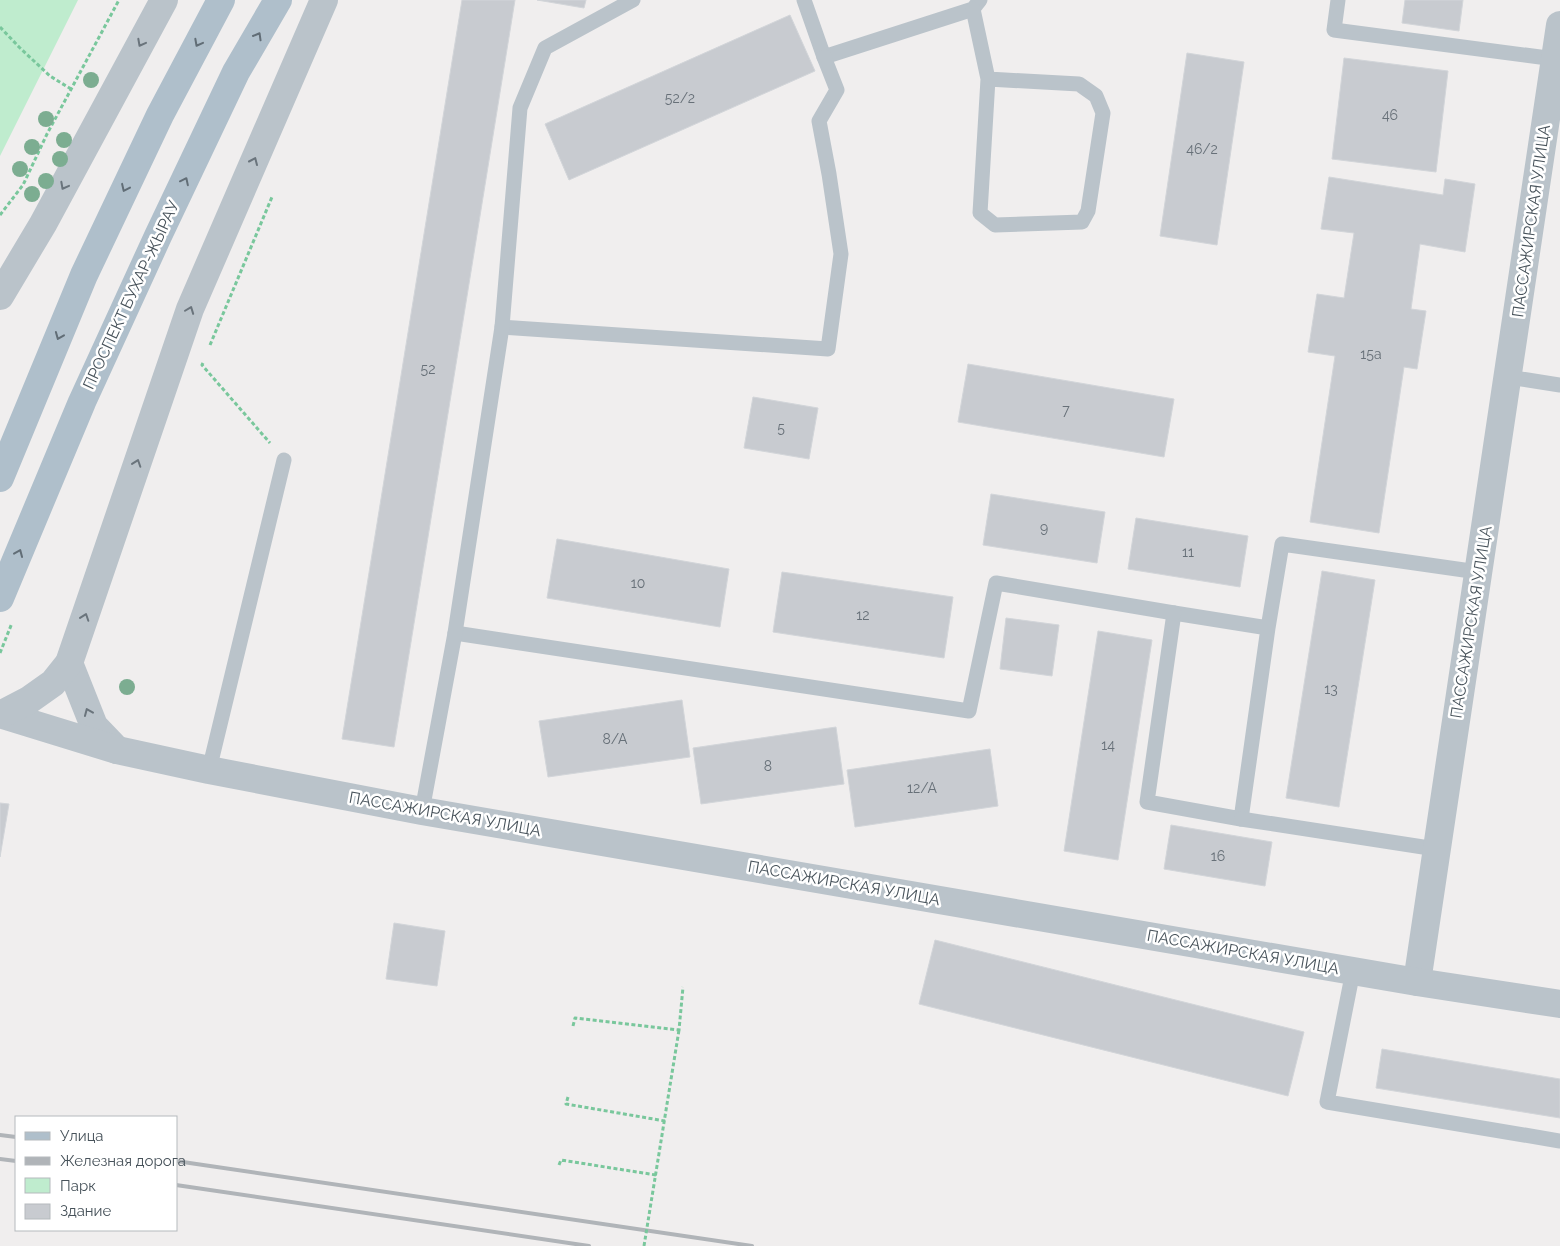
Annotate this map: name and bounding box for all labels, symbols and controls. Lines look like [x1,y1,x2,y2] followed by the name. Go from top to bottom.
[251,32,261,41] one-way arrow
[137,38,147,47] one-way arrow
[194,38,204,47] one-way arrow
[665,90,695,106] house number: 52/2
[1382,107,1398,123] house number: 46
[1508,123,1554,319] street label: ПАССАЖИРСКАЯ УЛИЦА
[1186,141,1218,157] house number: 46/2
[248,157,259,166] one-way arrow
[178,177,188,186] one-way arrow
[60,181,70,190] one-way arrow
[121,183,131,192] one-way arrow
[79,198,183,392] street label: ПРОСПЕКТ БУХАР-ЖЫРАУ
[184,306,194,315] one-way arrow
[54,332,64,340] one-way arrow
[1360,346,1382,362] house number: 15а
[421,361,435,377] house number: 52
[1062,402,1070,418] house number: 7
[777,420,785,436] house number: 5
[131,460,141,468] one-way arrow
[1040,520,1048,536] house number: 9
[1446,524,1496,720] street label: ПАССАЖИРСКАЯ УЛИЦА
[1182,544,1194,560] house number: 11
[12,549,23,558] one-way arrow
[631,575,645,591] house number: 10
[856,607,870,623] house number: 12
[79,613,89,622] one-way arrow
[1324,681,1338,697] house number: 13
[84,708,95,717] one-way arrow
[602,731,628,747] house number: 8/А
[1101,737,1115,753] house number: 14
[764,758,772,774] house number: 8
[907,780,938,796] house number: 12/А
[348,788,543,840] street label: ПАССАЖИРСКАЯ УЛИЦА
[1211,848,1225,864] house number: 16
[747,857,942,909] street label: ПАССАЖИРСКАЯ УЛИЦА
[1146,926,1341,978] street label: ПАССАЖИРСКАЯ УЛИЦА
[15,1116,178,1231] legend
[60,1127,104,1145] text: Улица
[60,1152,186,1170] text: Железная дорога
[60,1177,96,1195] text: Парк
[60,1202,112,1220] text: Здание

